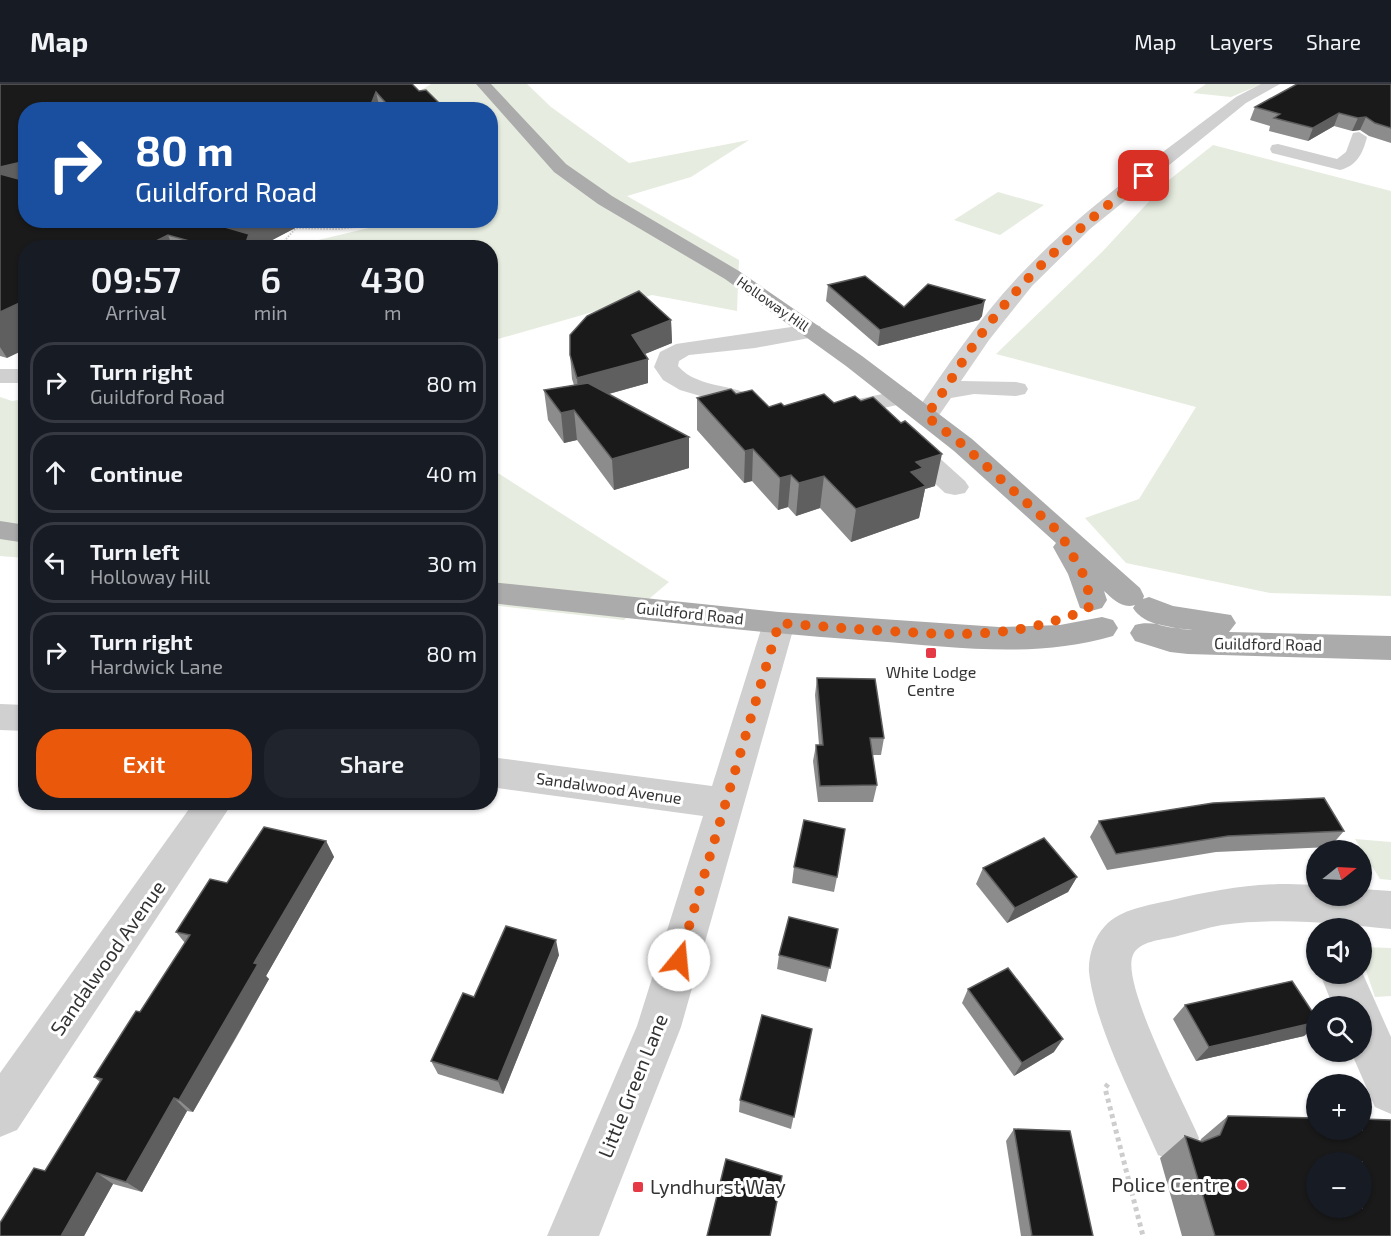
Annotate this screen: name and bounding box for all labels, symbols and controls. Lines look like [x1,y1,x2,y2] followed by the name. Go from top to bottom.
[30,24,88,58] text: Map
[1134,29,1176,54] text: Map
[1209,29,1273,54] text: Layers
[1306,29,1361,54] text: Share
[135,124,234,174] text: 80 m
[36,126,114,204] icon: right
[1118,150,1169,201] pin
[1127,159,1160,192] icon: arrive
[135,175,317,207] text: Guildford Road
[91,257,181,300] text: 09:57
[260,257,281,300] text: 6
[360,257,425,300] text: 430
[734,273,813,335] street label: Holloway Hill
[105,300,166,324] text: Arrival
[254,300,288,324] text: min
[384,300,402,324] text: m
[90,358,192,384] text: Turn right
[39,366,72,399] icon: right
[426,370,477,396] text: 80 m
[90,384,225,408] text: Guildford Road
[39,456,72,489] icon: ahead
[90,460,183,486] text: Continue
[426,460,477,486] text: 40 m
[90,538,179,564] text: Turn left
[39,546,72,579] icon: left
[427,550,477,576] text: 30 m
[90,564,210,588] text: Holloway Hill
[635,597,745,628] street label: Guildford Road
[90,628,192,654] text: Turn right
[1214,633,1322,654] street label: Guildford Road
[39,636,72,669] icon: right
[426,640,477,666] text: 80 m
[924,646,938,660] marker: White Lodge Centre
[90,654,223,678] text: Hardwick Lane
[886,662,976,699] place label: White Lodge Centre
[36,729,252,798] button: Exit
[264,729,480,798] button: Share
[535,768,683,807] street label: Sandalwood Avenue
[1306,840,1372,906] north arrow
[1306,840,1372,1218] map controls
[45,875,170,1039] street label: Sandalwood Avenue
[1306,918,1372,984] button: sound
[647,928,711,992] position arrow
[1306,996,1372,1062] button: search
[592,1010,672,1161] street label: Little Green Lane
[1306,1074,1372,1140] button: +
[1306,1152,1372,1218] button: −
[1111,1172,1230,1196] place label: Police Centre
[650,1174,786,1198] place label: Lyndhurst Way
[1235,1178,1249,1192] marker: Police Centre
[631,1180,645,1194] marker: Lyndhurst Way

